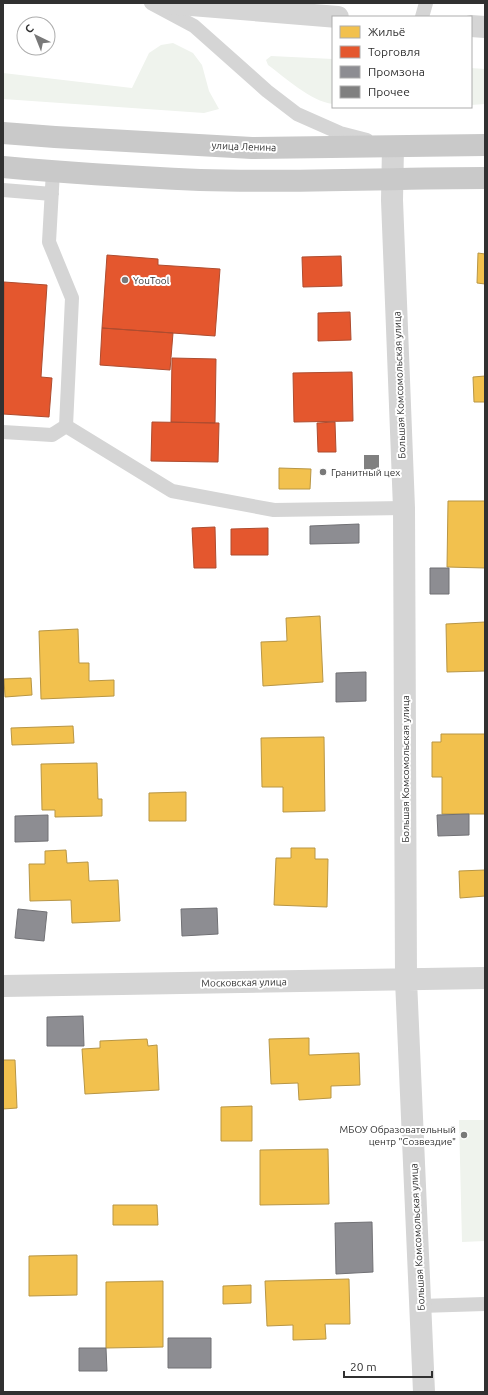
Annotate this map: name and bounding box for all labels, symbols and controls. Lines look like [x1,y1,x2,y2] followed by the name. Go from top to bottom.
[16,16,56,56] north arrow
[332,16,472,108] legend
[23,22,36,35] text: С
[368,25,405,38] text: Жильё
[368,45,420,58] text: Торговля
[368,65,425,78] text: Промзона
[368,85,410,98] text: Прочее
[211,140,277,153] street label: улица Ленина
[120,275,130,285] marker: YouTool
[133,275,170,286] place label: YouTool
[391,311,408,459] street label: Большая Комсомольская улица
[318,467,328,477] marker: Гранитный цех
[331,467,400,478] place label: Гранитный цех
[400,695,411,843] street label: Большая Комсомольская улица
[201,976,287,989] street label: Московская улица
[340,1124,456,1147] place label: МБОУ Образовательный центр "Созвездие"
[459,1130,469,1140] marker: МБОУ Образовательный центр "Созвездие"
[408,1163,427,1311] street label: Большая Комсомольская улица
[344,1353,432,1379] scale bar
[350,1360,377,1373] text: 20 m

